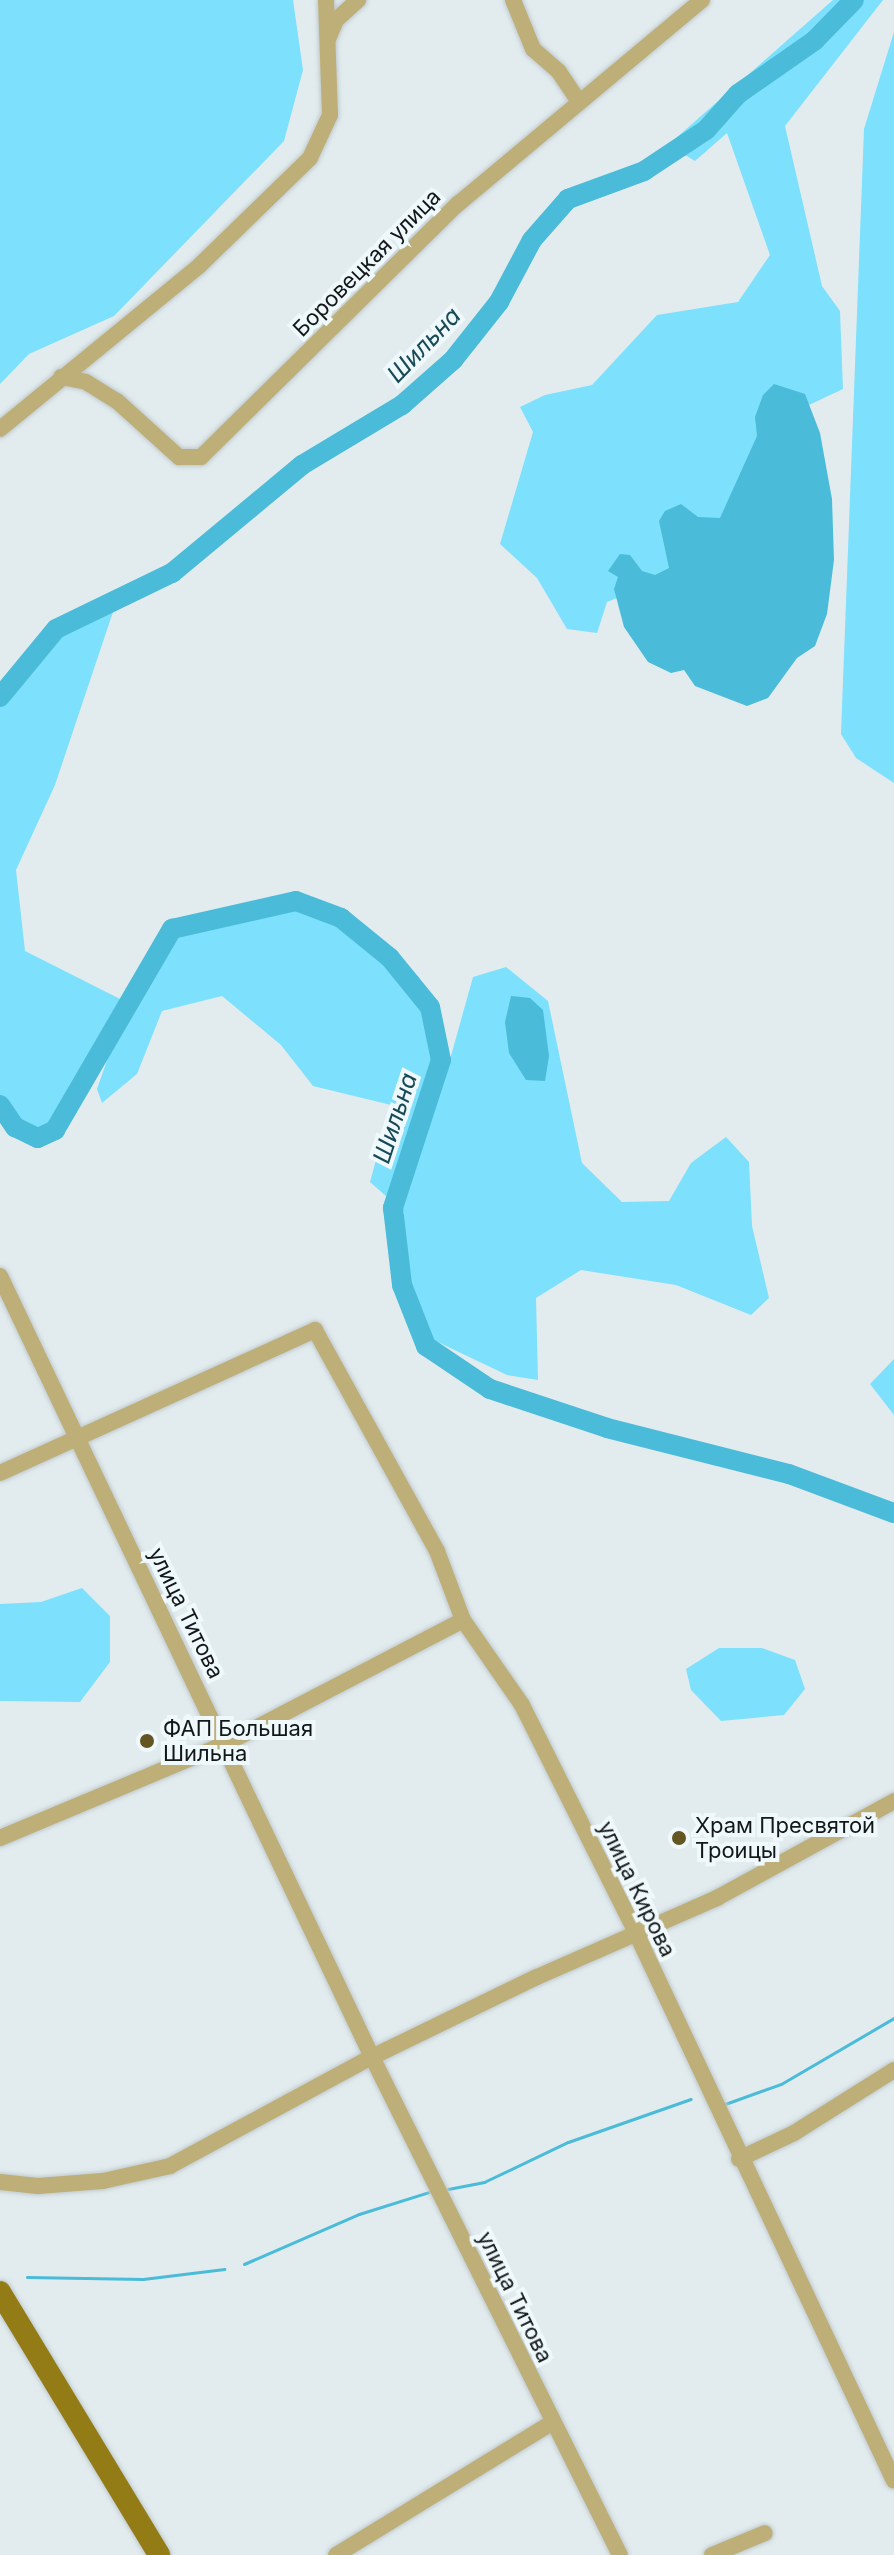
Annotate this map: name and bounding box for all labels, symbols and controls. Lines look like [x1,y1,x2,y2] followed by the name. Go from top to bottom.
[288,184,446,342] street label: Боровецкая улица
[381,301,467,389] water label: Шильна
[367,1069,423,1167] water label: Шильна
[143,1543,229,1683] street label: улица Титова
[163,1715,313,1766] place label: ФАП Большая Шильна
[138,1732,156,1750] marker: ФАП Большая Шильна
[695,1812,875,1864] place label: Храм Пресвятой Троицы
[593,1817,681,1961] street label: улица Кирова
[670,1829,688,1847] marker: Храм Пресвятой Троицы
[472,2227,558,2367] street label: улица Титова

